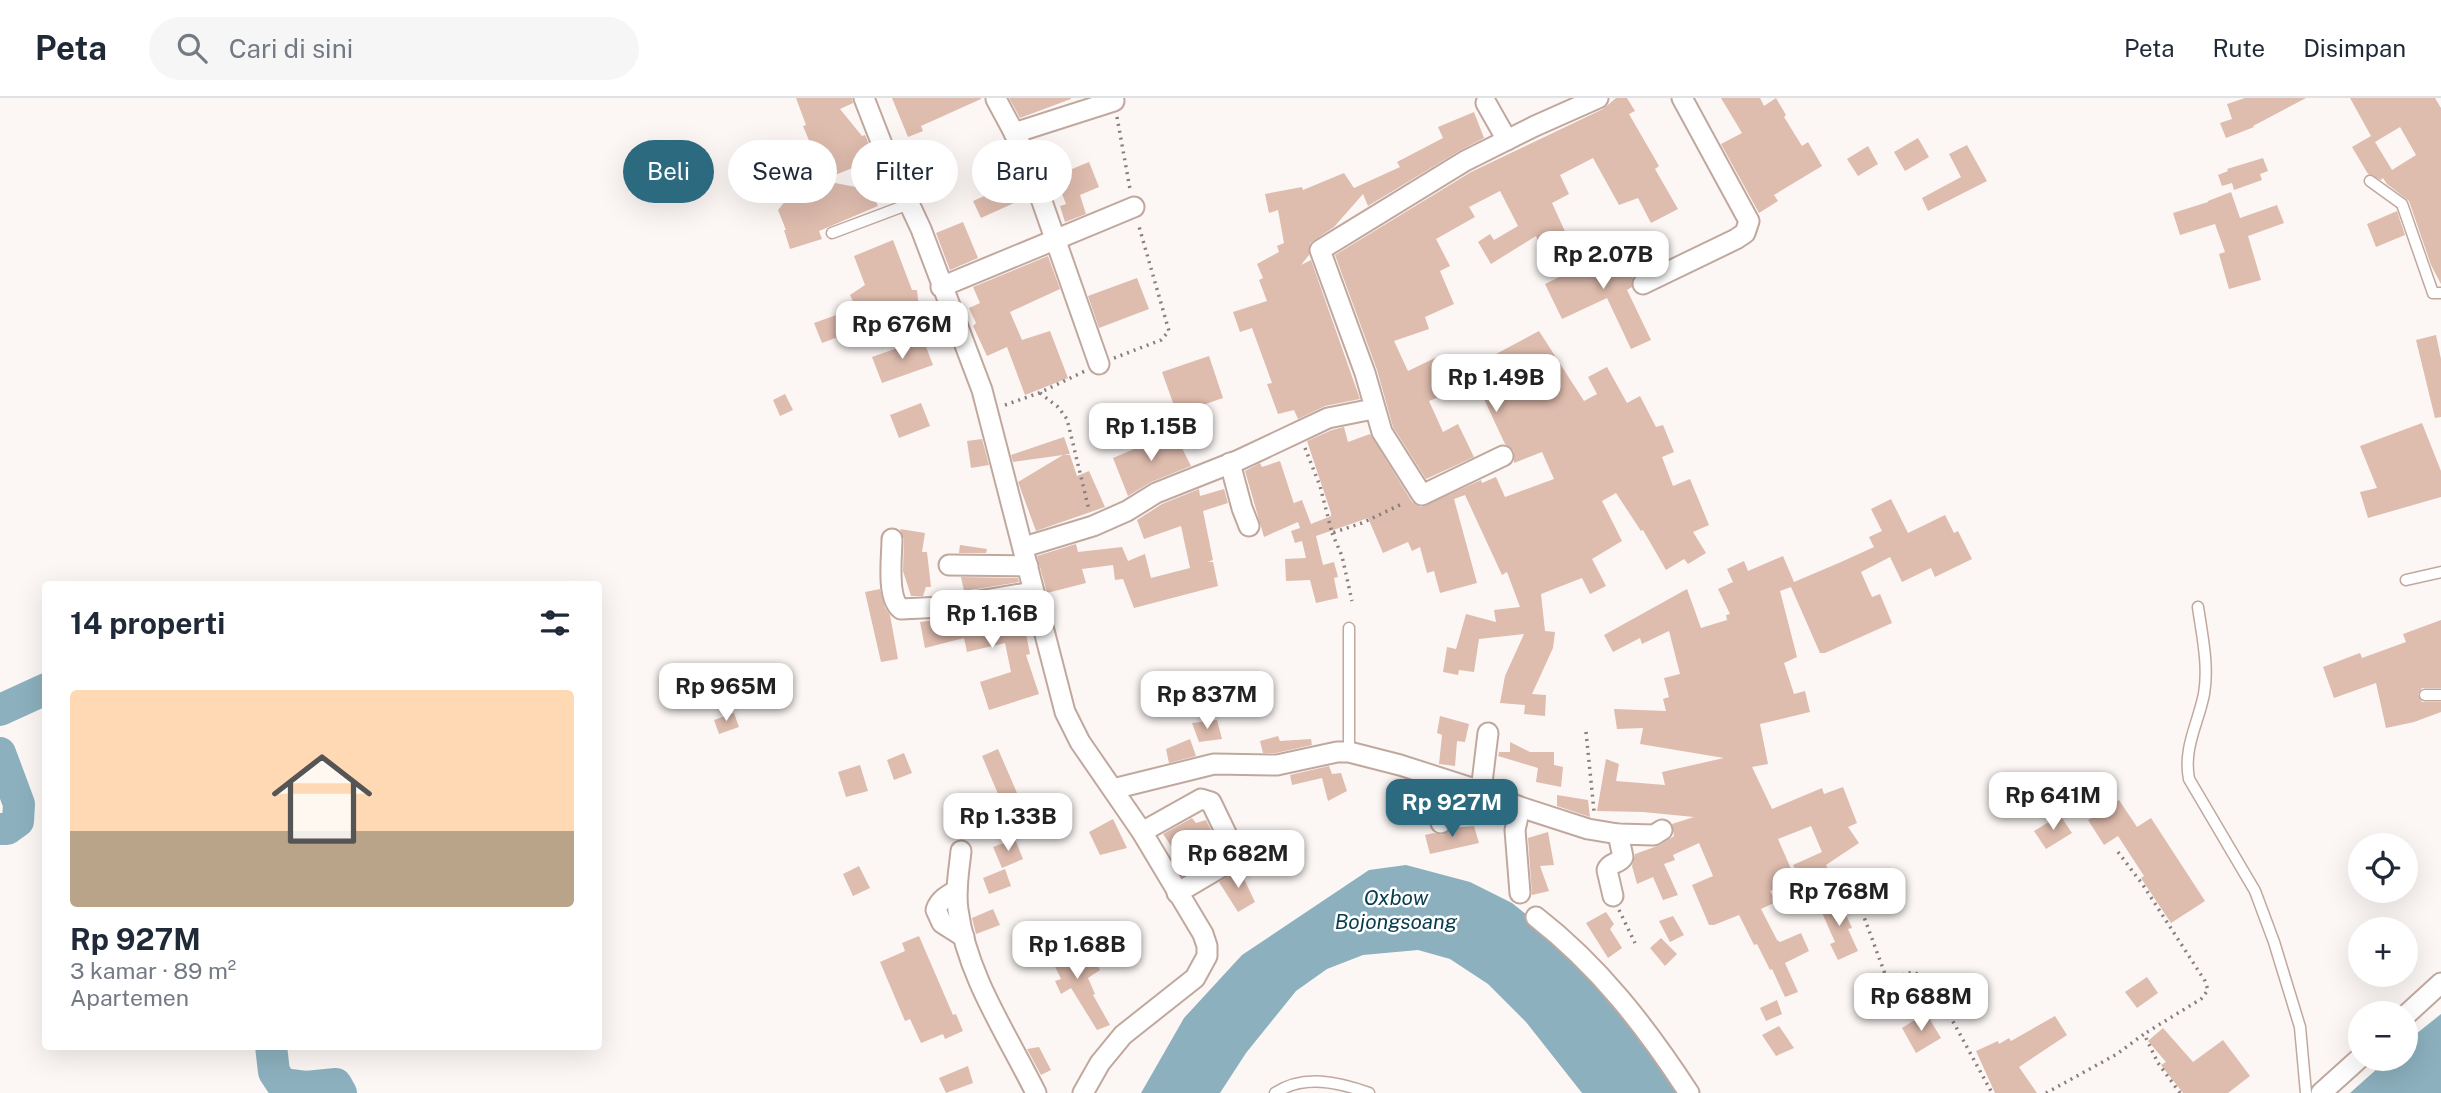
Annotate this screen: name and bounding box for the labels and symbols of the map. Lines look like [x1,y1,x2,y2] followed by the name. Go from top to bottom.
[1531,232,1675,291] pin: Rp 2.07B
[837,302,967,361] pin: Rp 676M
[1424,354,1568,414] pin: Rp 1.49B
[1079,404,1223,463] pin: Rp 1.15B
[920,590,1064,650] pin: Rp 1.16B
[661,664,791,723] pin: Rp 965M
[1142,672,1272,731] pin: Rp 837M
[1988,772,2118,832] pin: Rp 641M
[1387,780,1517,839] pin: Rp 927M
[936,794,1080,853] pin: Rp 1.33B
[1173,830,1303,890] pin: Rp 682M
[1774,868,1904,928] pin: Rp 768M
[1335,885,1458,934] water label: Oxbow Bojongsoang
[1005,922,1149,981] pin: Rp 1.68B
[1856,974,1986,1033] pin: Rp 688M

